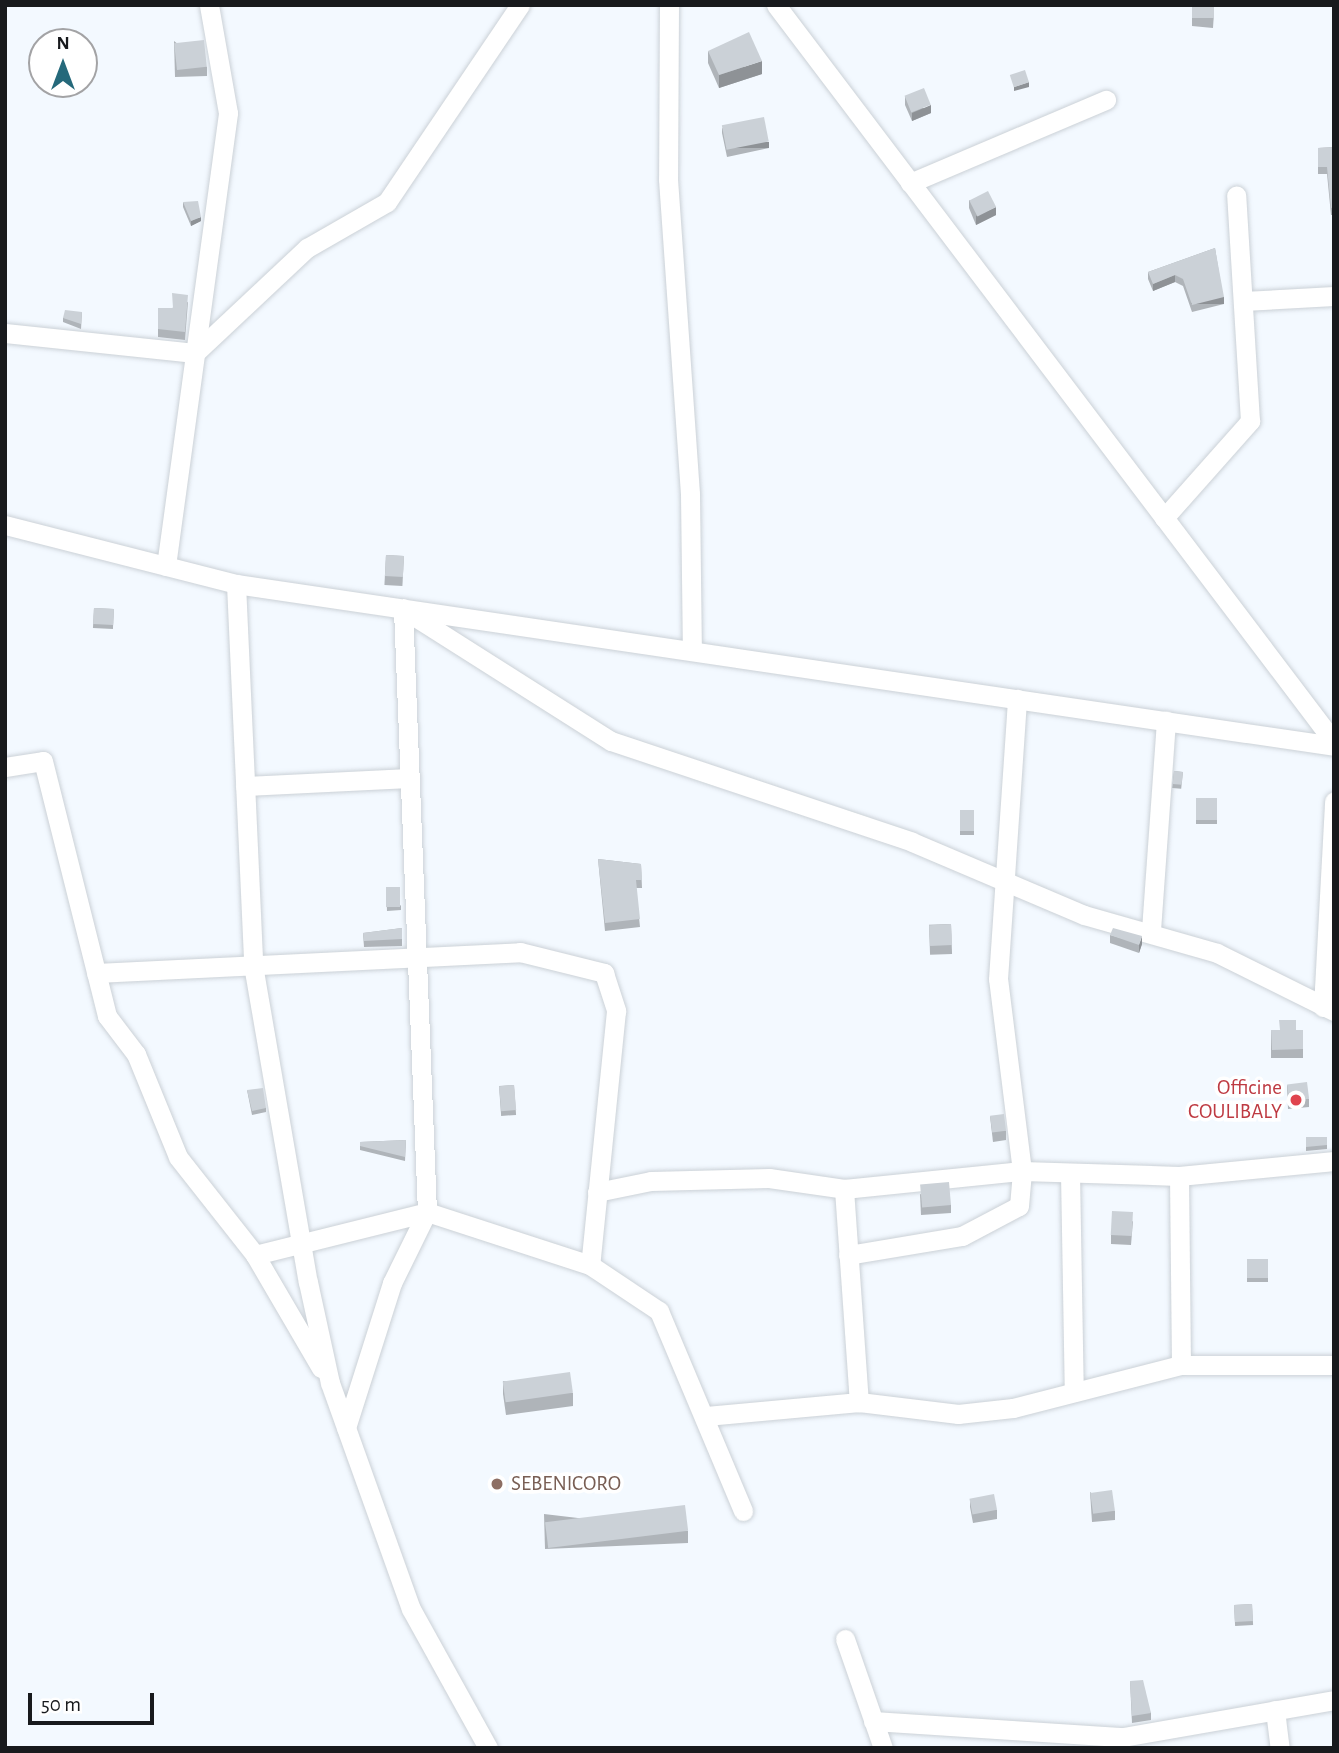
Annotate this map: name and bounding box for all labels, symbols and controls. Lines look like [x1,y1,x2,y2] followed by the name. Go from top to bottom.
[28,28,98,98] north arrow
[56,34,70,53] text: N
[1188,1075,1282,1125] place label: Officine COULIBALY
[1288,1092,1304,1108] marker: Officine COULIBALY
[511,1471,621,1497] place label: SEBENICORO
[489,1476,505,1492] marker: SEBENICORO
[32,1680,158,1724] scale bar
[41,1694,81,1715] text: 50 m

